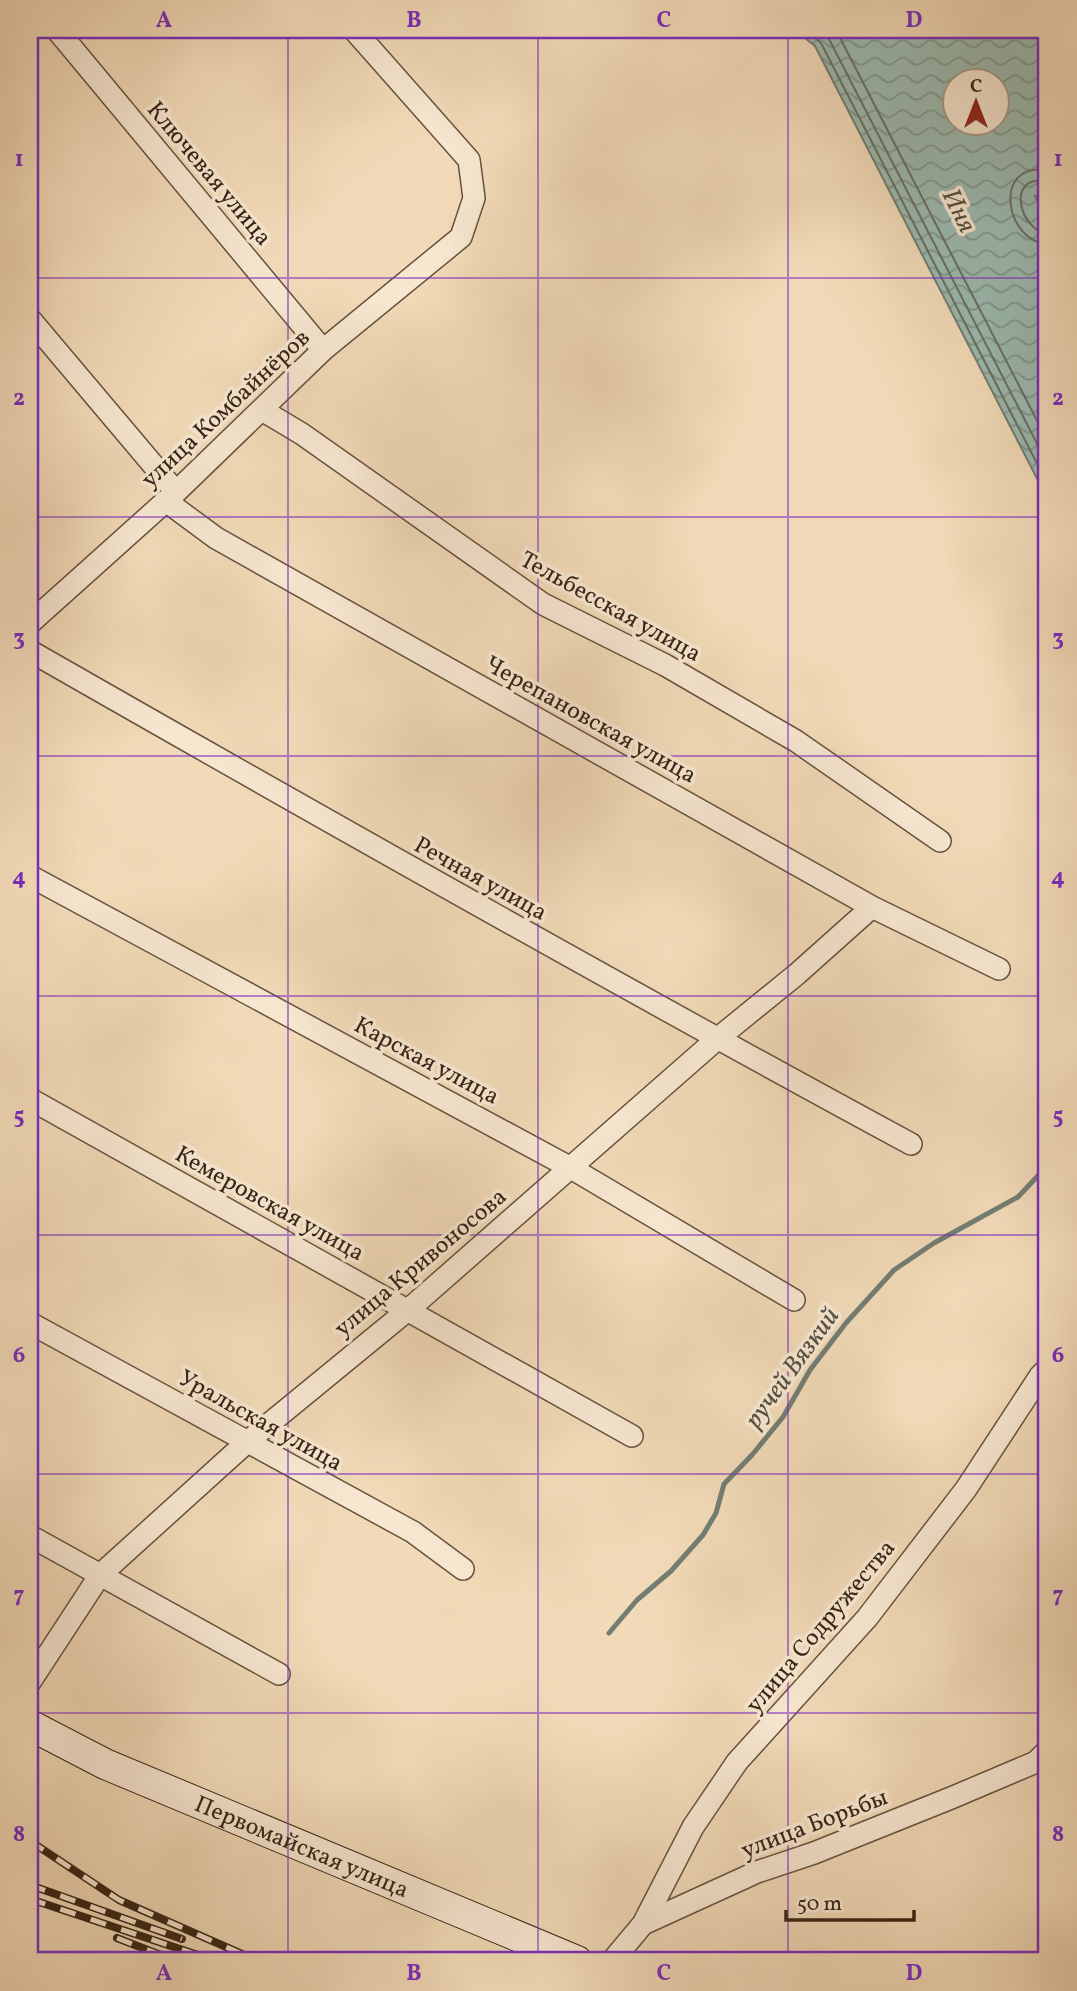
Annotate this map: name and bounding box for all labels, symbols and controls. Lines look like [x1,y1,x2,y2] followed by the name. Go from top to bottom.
[156,5,172,37] text: A
[406,5,422,37] text: B
[657,5,671,37] text: C
[906,5,923,37] text: D
[940,66,1010,136] north arrow
[970,74,982,100] text: С
[138,95,279,254] street label: Ключевая улица
[14,144,24,176] text: 1
[1053,144,1063,176] text: 1
[932,183,984,239] water label: Иня
[134,322,318,497] street label: улица Комбайнёров
[13,383,25,415] text: 2
[1052,383,1064,415] text: 2
[513,544,707,672] street label: Тельбесская улица
[13,623,25,655] text: 3
[1052,623,1064,655] text: 3
[478,648,702,793] street label: Черепановская улица
[407,829,553,930] street label: Речная улица
[12,862,26,894] text: 4
[1051,862,1065,894] text: 4
[347,1009,505,1114] street label: Карская улица
[13,1101,25,1133] text: 5
[1052,1101,1064,1133] text: 5
[168,1138,370,1271] street label: Кемеровская улица
[328,1181,515,1346] street label: улица Кривоносова
[737,1300,849,1436] water label: ручей Вязкий
[13,1340,25,1372] text: 6
[1052,1340,1064,1372] text: 6
[172,1362,348,1481] street label: Уральская улица
[739,1533,904,1721] street label: улица Содружества
[14,1580,25,1612] text: 7
[1053,1580,1064,1612] text: 7
[736,1781,893,1868] street label: улица Борьбы
[189,1788,414,1908] street label: Первомайская улица
[13,1819,25,1851] text: 8
[1052,1819,1064,1851] text: 8
[786,1879,914,1923] scale bar
[797,1890,842,1919] text: 50 m
[156,1958,172,1990] text: A
[406,1958,422,1990] text: B
[657,1958,671,1990] text: C
[906,1958,923,1990] text: D

